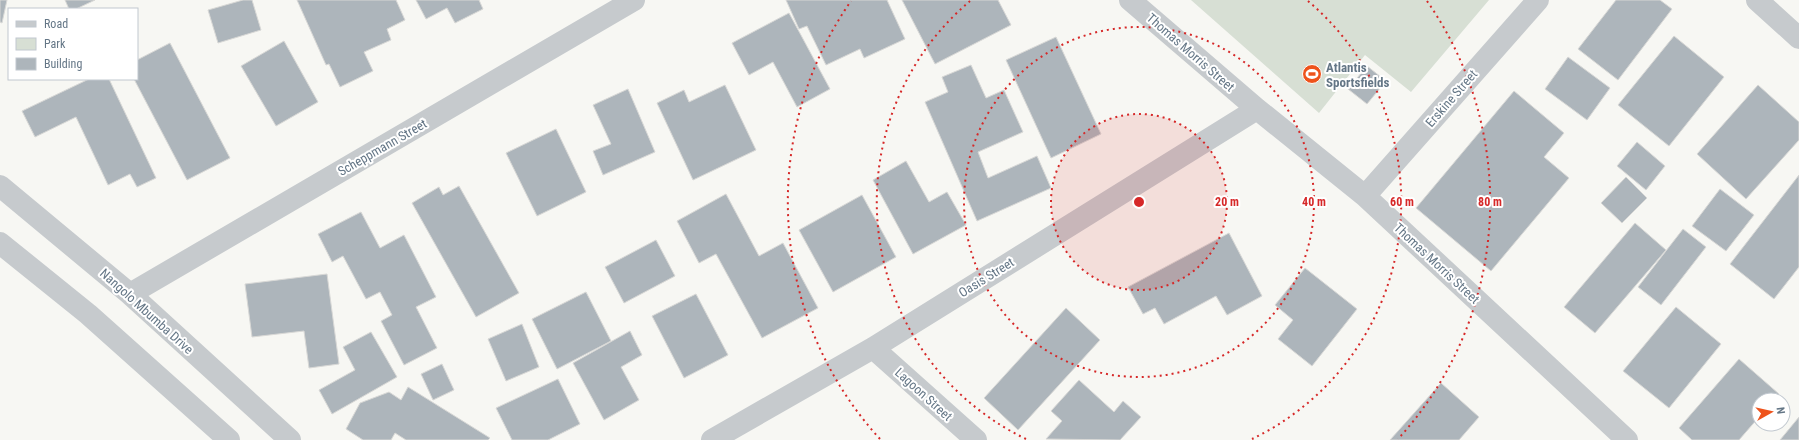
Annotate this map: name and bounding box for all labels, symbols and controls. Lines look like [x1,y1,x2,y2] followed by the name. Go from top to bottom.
[8,8,138,80] legend
[1144,10,1238,95] street label: Thomas Morris Street
[44,17,68,31] text: Road
[44,37,66,51] text: Park
[44,57,82,71] text: Building
[1326,60,1389,90] place label: Atlantis Sportsfields
[1301,63,1323,85] sports icon: Atlantis Sportsfields
[1422,66,1480,130] street label: Erskine Street
[335,116,429,179] street label: Scheppmann Street
[1132,195,1146,209] centre of rings
[1215,195,1239,209] text: 20 m
[1302,195,1326,209] text: 40 m
[1390,195,1414,209] text: 60 m
[1478,195,1502,209] text: 80 m
[1391,220,1483,307] street label: Thomas Morris Street
[956,254,1017,300] street label: Oasis Street
[97,266,196,357] street label: Nangolo Mbumba Drive
[892,365,955,424] street label: Lagoon Street
[1751,392,1791,432] north arrow
[1774,406,1787,415] text: N

